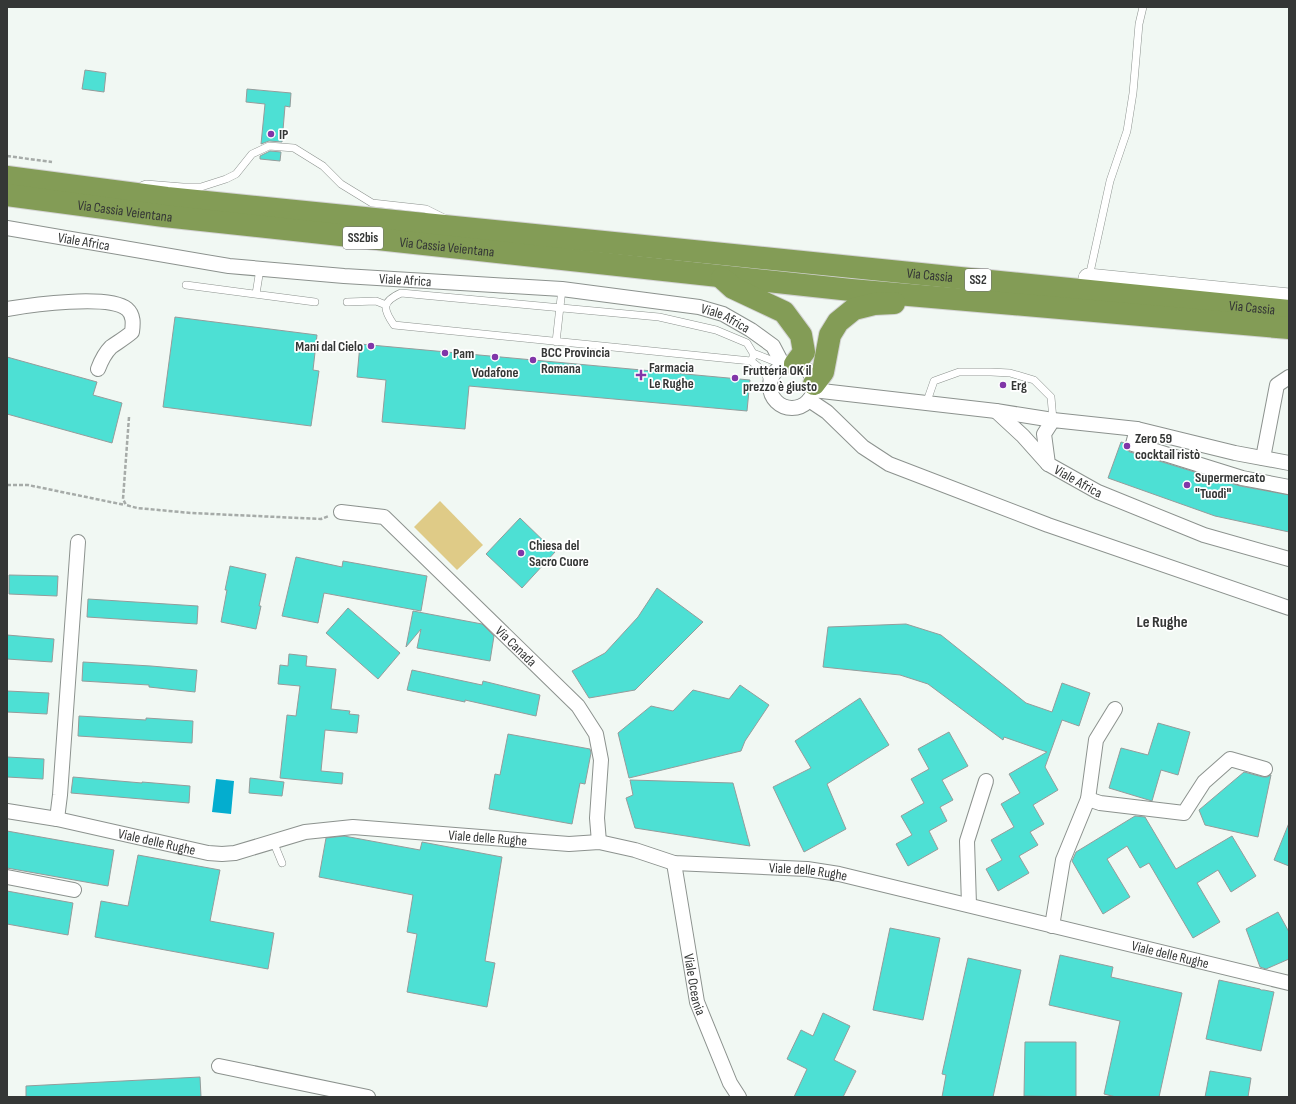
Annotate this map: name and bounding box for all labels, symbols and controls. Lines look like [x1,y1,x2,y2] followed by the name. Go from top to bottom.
[279,126,288,143] place label: IP
[266,129,276,139] marker: IP
[77,196,173,225] street label: Via Cassia Veientana
[343,227,383,249] road number: SS2bis
[57,228,111,254] street label: Viale Africa
[399,233,495,260] street label: Via Cassia Veientana
[906,264,954,286] street label: Via Cassia
[965,269,991,291] road number: SS2
[379,270,432,290] street label: Viale Africa
[1228,297,1276,318] street label: Via Cassia
[699,300,753,336] street label: Viale Africa
[295,338,363,355] place label: Mani dal Cielo
[366,341,376,351] marker: Mani dal Cielo
[541,344,610,377] place label: BCC Provincia Romana
[453,345,474,362] place label: Pam
[440,348,450,358] marker: Pam
[490,352,500,362] marker: Vodafone
[528,355,538,365] marker: BCC Provincia Romana
[649,359,694,392] place label: Farmacia Le Rughe
[743,362,817,395] place label: Frutteria OK il prezzo è giusto
[472,364,518,381] place label: Vodafone
[636,370,646,380] marker: Farmacia Le Rughe
[730,373,740,383] marker: Frutteria OK il prezzo è giusto
[1011,377,1027,394] place label: Erg
[998,380,1008,390] marker: Erg
[1135,430,1200,463] place label: Zero 59 cocktail ristò
[1122,441,1132,451] marker: Zero 59 cocktail ristò
[1051,461,1105,501] street label: Viale Africa
[1195,469,1265,502] place label: Supermercato "Tuodì"
[1182,480,1192,490] marker: Supermercato "Tuodì"
[529,537,589,570] place label: Chiesa del Sacro Cuore
[516,548,526,558] marker: Chiesa del Sacro Cuore
[1137,613,1188,632] district label: Le Rughe
[492,622,541,670] street label: Via Canada
[116,825,197,858] street label: Viale delle Rughe
[448,826,528,849] street label: Viale delle Rughe
[768,859,849,884] street label: Viale delle Rughe
[1130,937,1211,972] street label: Viale delle Rughe
[681,952,710,1017] street label: Viale Oceania

